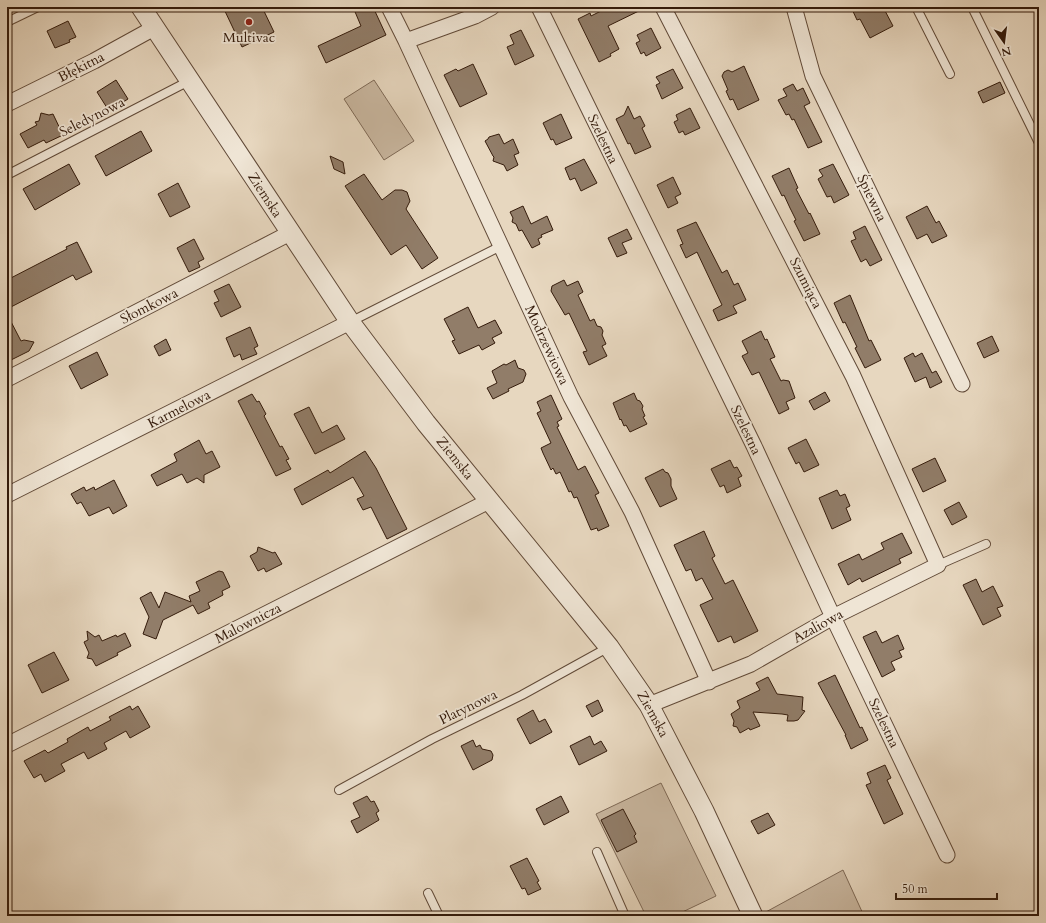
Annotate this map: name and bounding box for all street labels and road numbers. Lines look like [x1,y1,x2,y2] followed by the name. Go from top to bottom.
[55,47,107,87] street label: Błękitna
[56,92,128,142] street label: Seledynowa
[583,111,623,167] street label: Szelestna
[243,169,287,221] street label: Ziemska
[853,171,891,225] street label: Śpiewna
[785,254,827,312] street label: Szumiąca
[117,283,181,329] street label: Słomkowa
[520,302,574,388] street label: Modrzewiowa
[144,385,214,433] street label: Karmelowa
[726,402,766,458] street label: Szelestna
[432,432,478,484] street label: Ziemska
[212,598,284,648] street label: Malownicza
[790,604,846,648] street label: Azaliowa
[436,685,500,729] street label: Platynowa
[632,687,674,741] street label: Ziemska
[864,695,904,751] street label: Szelestna

